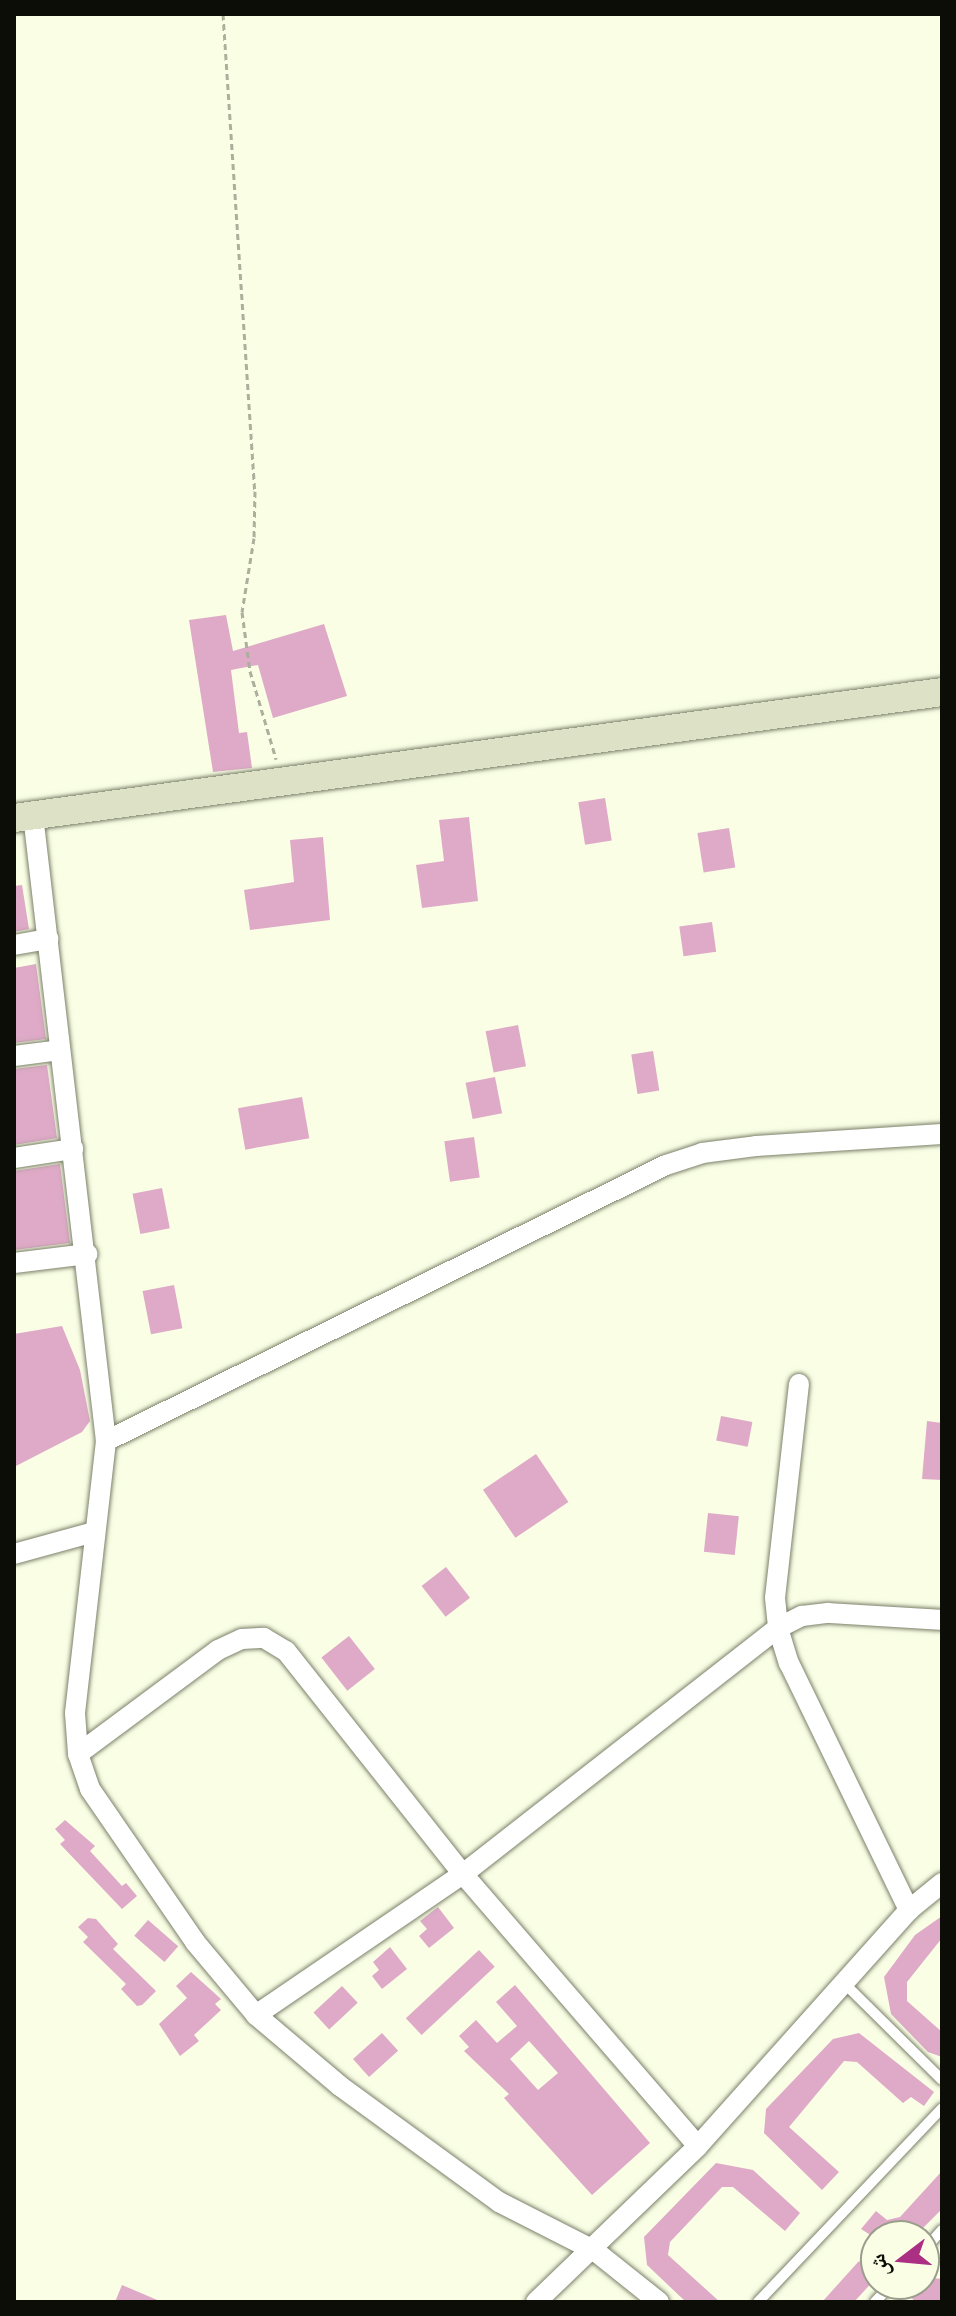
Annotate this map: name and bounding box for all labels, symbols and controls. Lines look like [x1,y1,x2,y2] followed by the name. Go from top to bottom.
[860,2220,940,2300] north arrow
[863,2252,894,2281] text: ش

